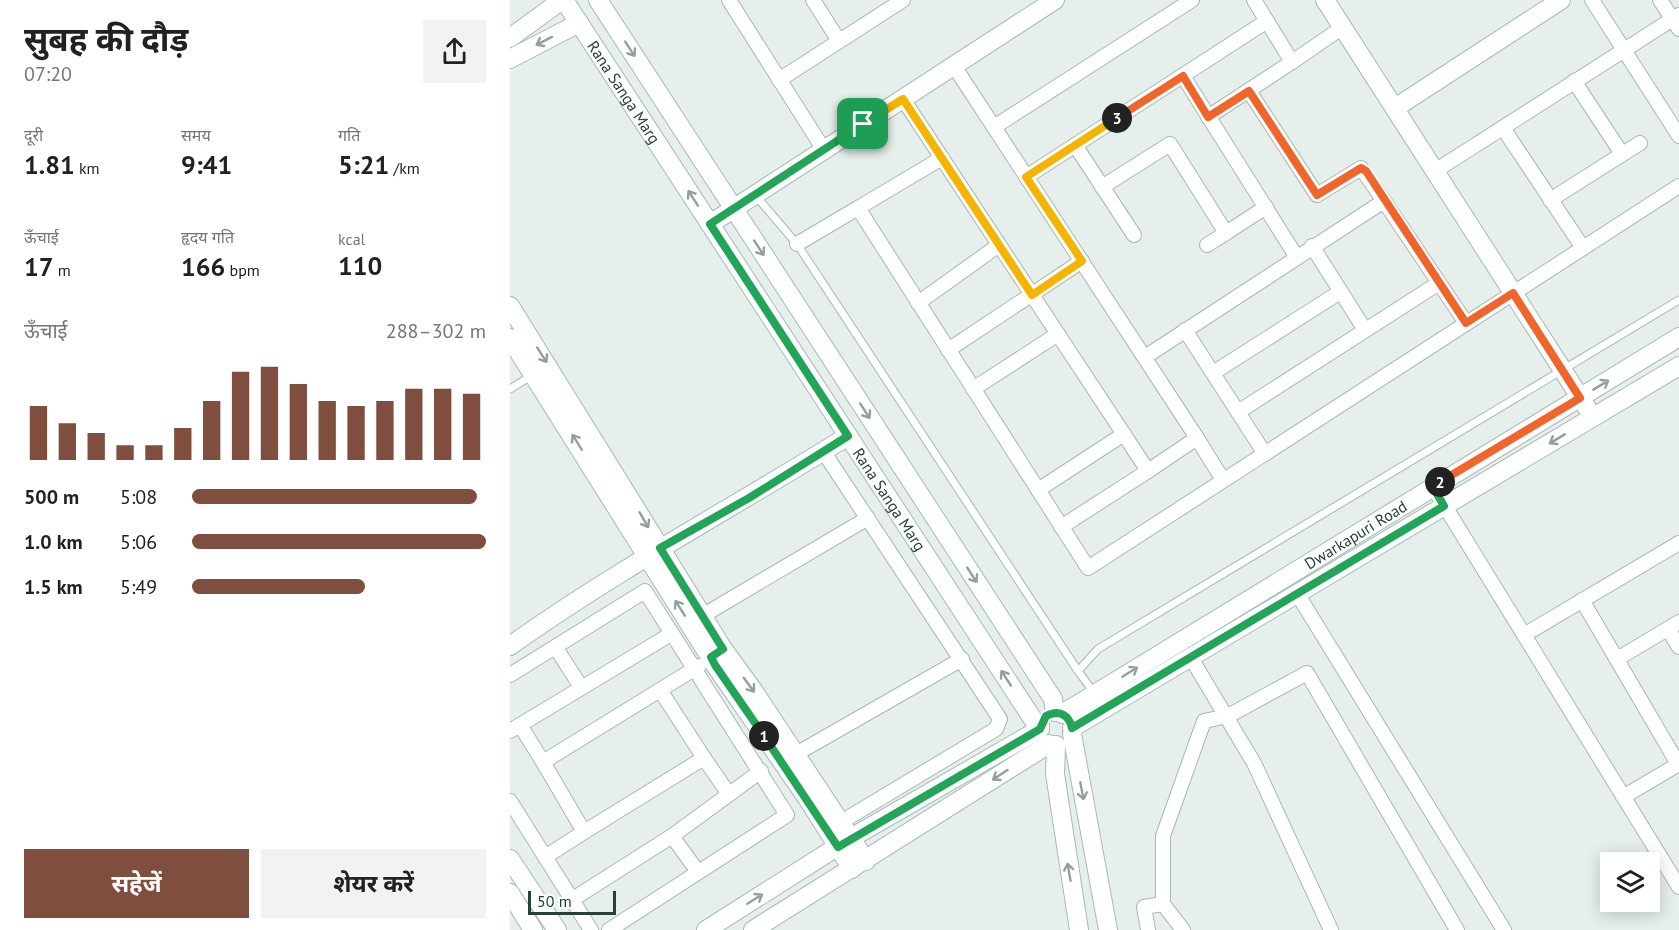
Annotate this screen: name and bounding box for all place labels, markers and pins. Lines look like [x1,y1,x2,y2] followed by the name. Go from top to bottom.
[837,98,888,149] pin
[1102,103,1132,133] pin: 3
[1425,467,1455,497] pin: 2
[749,721,779,751] pin: 1

